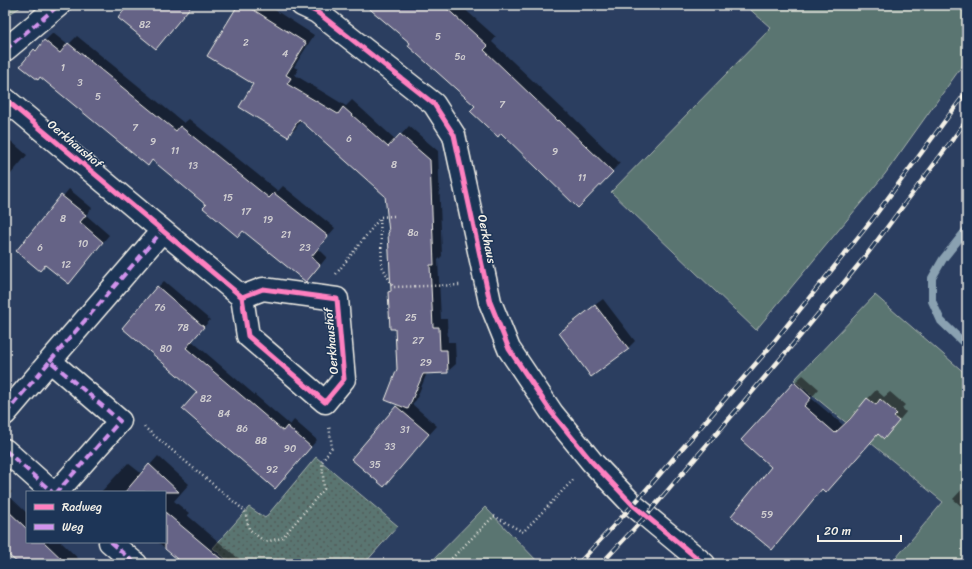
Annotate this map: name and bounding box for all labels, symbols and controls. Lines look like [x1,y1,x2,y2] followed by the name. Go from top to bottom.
[139,16,151,34] house number: 82
[435,28,441,46] house number: 5
[243,34,249,52] house number: 2
[282,45,288,63] house number: 4
[454,48,466,66] house number: 5a
[61,59,65,77] house number: 1
[77,74,83,92] house number: 3
[95,88,101,106] house number: 5
[499,96,506,114] house number: 7
[42,114,109,175] street label: Oerkhaushof
[132,119,139,137] house number: 7
[346,130,352,148] house number: 6
[150,133,156,151] house number: 9
[171,142,179,160] house number: 11
[552,143,558,161] house number: 9
[391,156,397,174] house number: 8
[188,157,198,175] house number: 13
[578,169,586,187] house number: 11
[223,189,233,207] house number: 15
[241,203,252,221] house number: 17
[60,210,66,228] house number: 8
[263,211,273,229] house number: 19
[471,212,503,266] street label: Oerkhaus
[407,224,419,242] house number: 8a
[281,226,291,244] house number: 21
[78,235,88,253] house number: 10
[37,239,43,257] house number: 6
[299,239,311,257] house number: 23
[61,256,71,274] house number: 12
[154,299,166,317] house number: 76
[317,305,345,375] street label: Oerkhaushof
[405,309,417,327] house number: 25
[177,319,189,337] house number: 78
[412,332,425,350] house number: 27
[160,340,172,358] house number: 80
[420,354,432,372] house number: 29
[200,390,212,408] house number: 82
[218,405,230,423] house number: 84
[236,420,248,438] house number: 86
[400,421,410,439] house number: 31
[255,432,267,450] house number: 88
[385,438,396,456] house number: 33
[284,440,296,458] house number: 90
[369,456,381,474] house number: 35
[266,461,278,479] house number: 92
[26,491,166,543] legend
[62,496,102,518] text: Radweg
[761,506,773,524] house number: 59
[62,516,83,538] text: Weg
[818,517,901,543] scale bar
[824,520,851,542] text: 20 m

